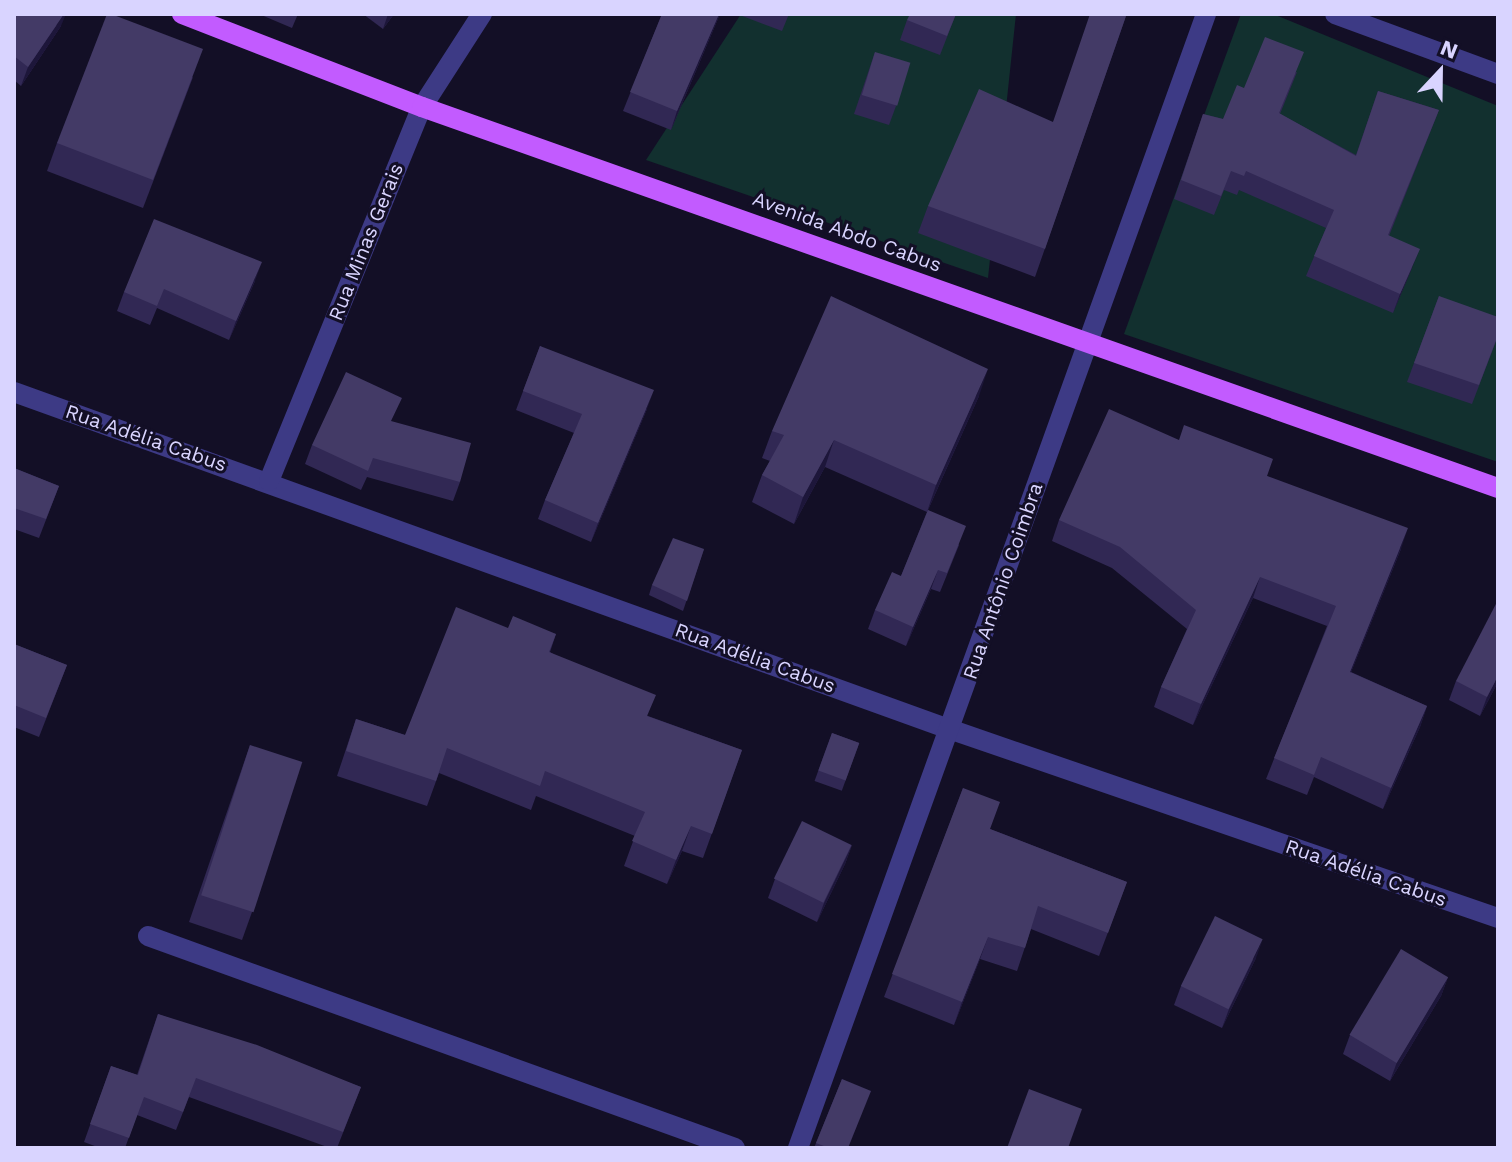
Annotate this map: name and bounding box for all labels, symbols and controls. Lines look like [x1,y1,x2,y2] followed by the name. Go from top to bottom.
[1400,32,1480,112] north arrow
[1437,35,1461,64] text: N
[323,160,409,324] street label: Rua Minas Gerais
[749,186,945,278] street label: Avenida Abdo Cabus
[61,399,231,477] street label: Rua Adélia Cabus
[958,479,1048,683] street label: Rua Antônio Coimbra
[671,618,839,698] street label: Rua Adélia Cabus
[1281,834,1451,912] street label: Rua Adélia Cabus

